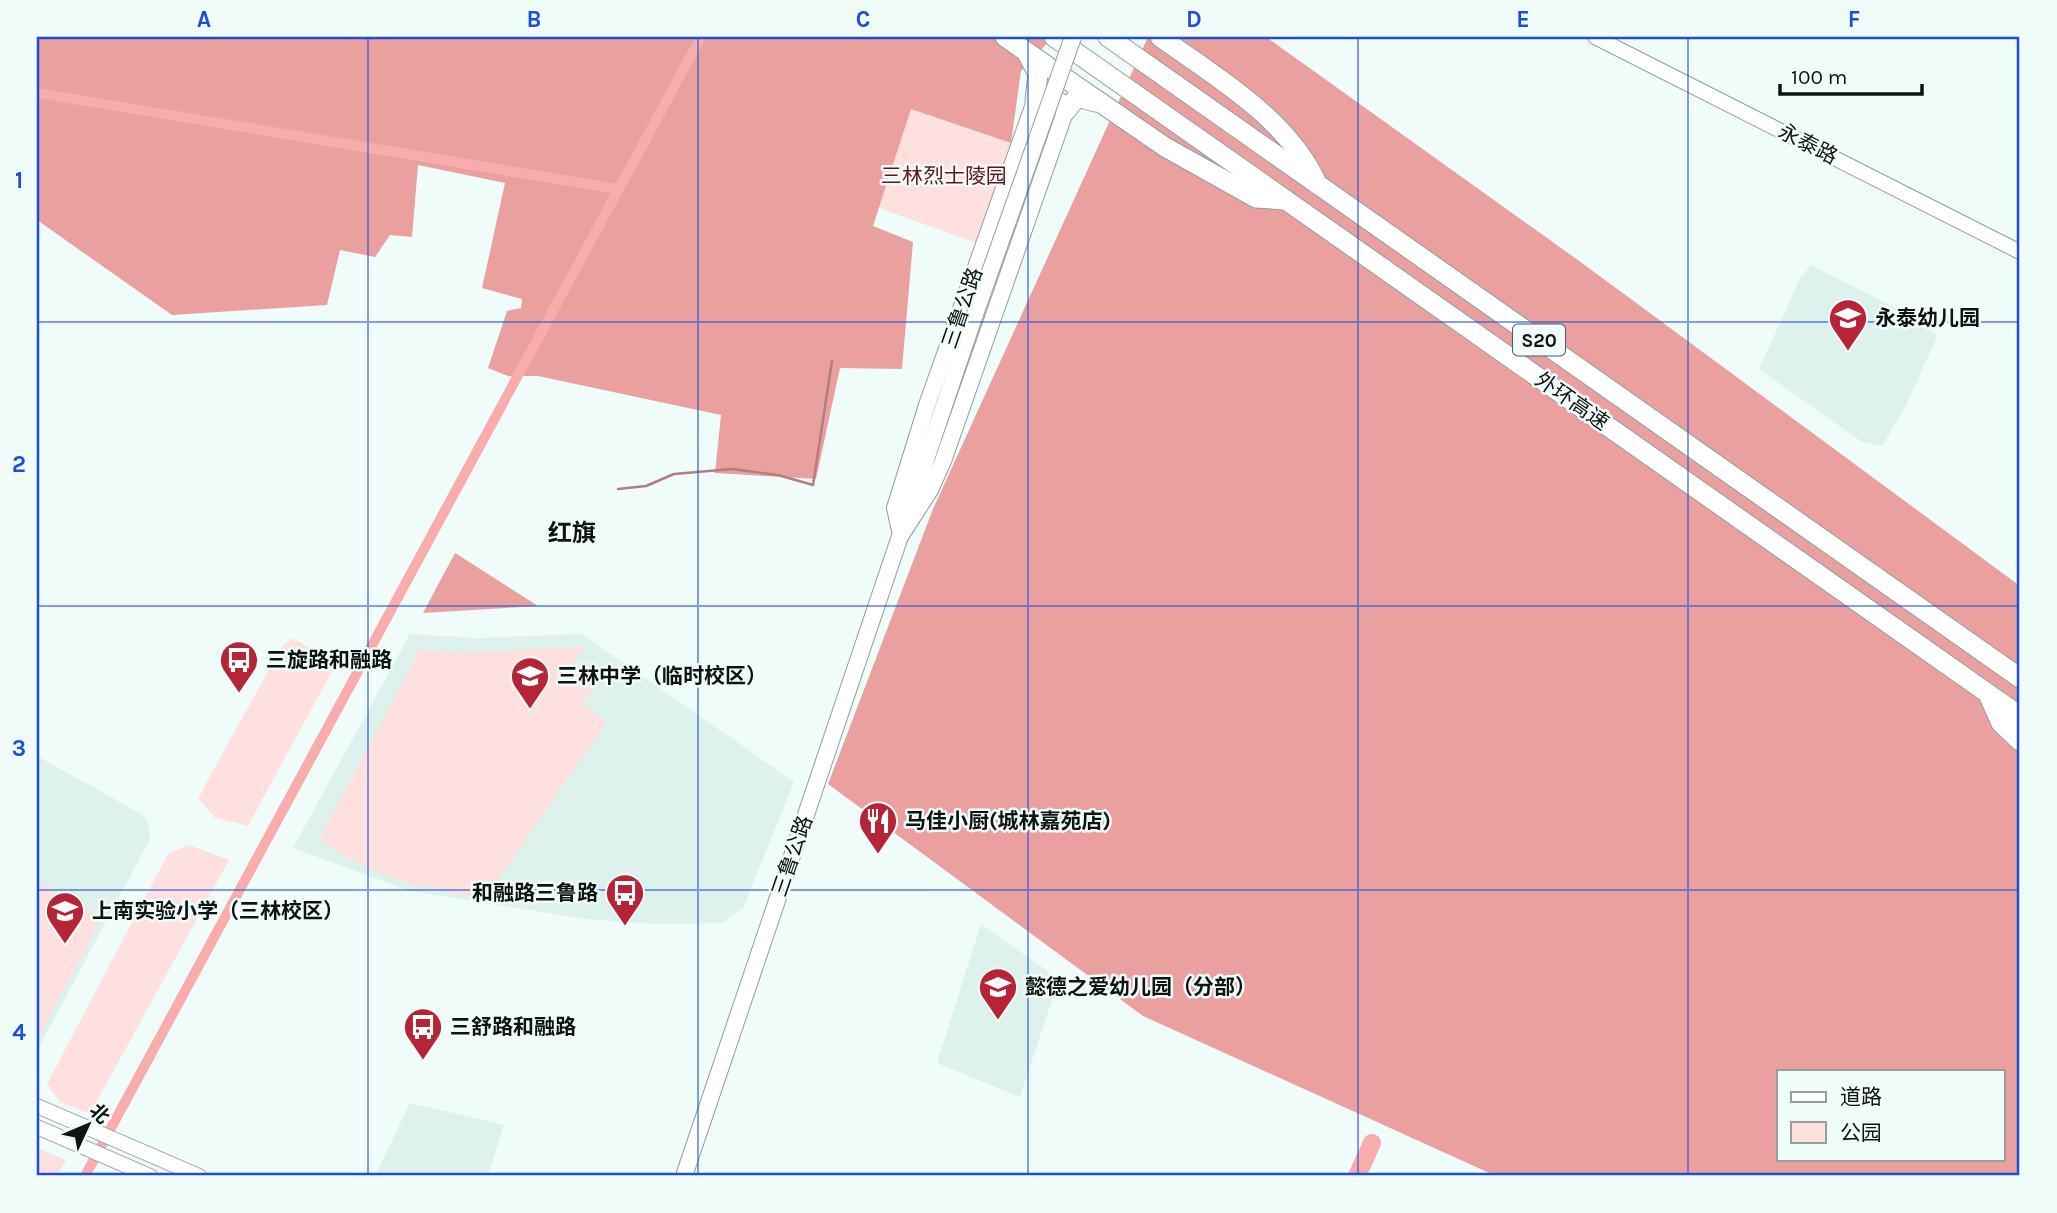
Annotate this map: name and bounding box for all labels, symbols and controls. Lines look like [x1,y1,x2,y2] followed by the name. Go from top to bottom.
[197,6,211,33] text: A
[527,6,541,33] text: B
[856,6,870,33] text: C
[1186,6,1202,33] text: D
[1516,6,1530,33] text: E
[1848,6,1860,33] text: F
[1780,52,1922,96] scale bar
[1791,65,1848,89] text: 100 m
[1774,119,1842,169] street label: 永泰路
[881,164,1007,188] park label: 三林烈士陵园
[15,167,23,194] text: 1
[937,264,987,352] street label: 三鲁公路
[1827,297,1869,352] school or university icon: 永泰幼儿园
[1875,306,1980,330] place label: 永泰幼儿园
[1513,324,1565,356] road number: S20
[1531,367,1613,435] street label: 外环高速
[12,451,26,478] text: 2
[548,519,596,547] district label: 红旗
[218,639,260,694] bus stop icon: 三旋路和融路
[266,648,392,672] place label: 三旋路和融路
[509,655,551,710] school or university icon: 三林中学（临时校区）
[557,664,767,688] place label: 三林中学（临时校区）
[12,735,26,762] text: 3
[857,800,899,855] restaurant icon: 马佳小厨(城林嘉苑店)
[905,809,1111,833] place label: 马佳小厨(城林嘉苑店)
[767,812,817,900] street label: 三鲁公路
[604,872,646,927] bus stop icon: 和融路三鲁路
[472,881,598,905] place label: 和融路三鲁路
[44,890,86,945] school or university icon: 上南实验小学（三林校区）
[92,899,344,923] place label: 上南实验小学（三林校区）
[977,966,1019,1021] school or university icon: 懿德之爱幼儿园（分部）
[1025,975,1256,999] place label: 懿德之爱幼儿园（分部）
[402,1006,444,1061] bus stop icon: 三舒路和融路
[450,1015,576,1039] place label: 三舒路和融路
[12,1019,26,1046] text: 4
[1777,1070,2004,1160] legend
[1840,1085,1882,1109] text: 道路
[52,1090,122,1160] north arrow
[85,1099,114,1128] text: 北
[1840,1121,1882,1145] text: 公园

